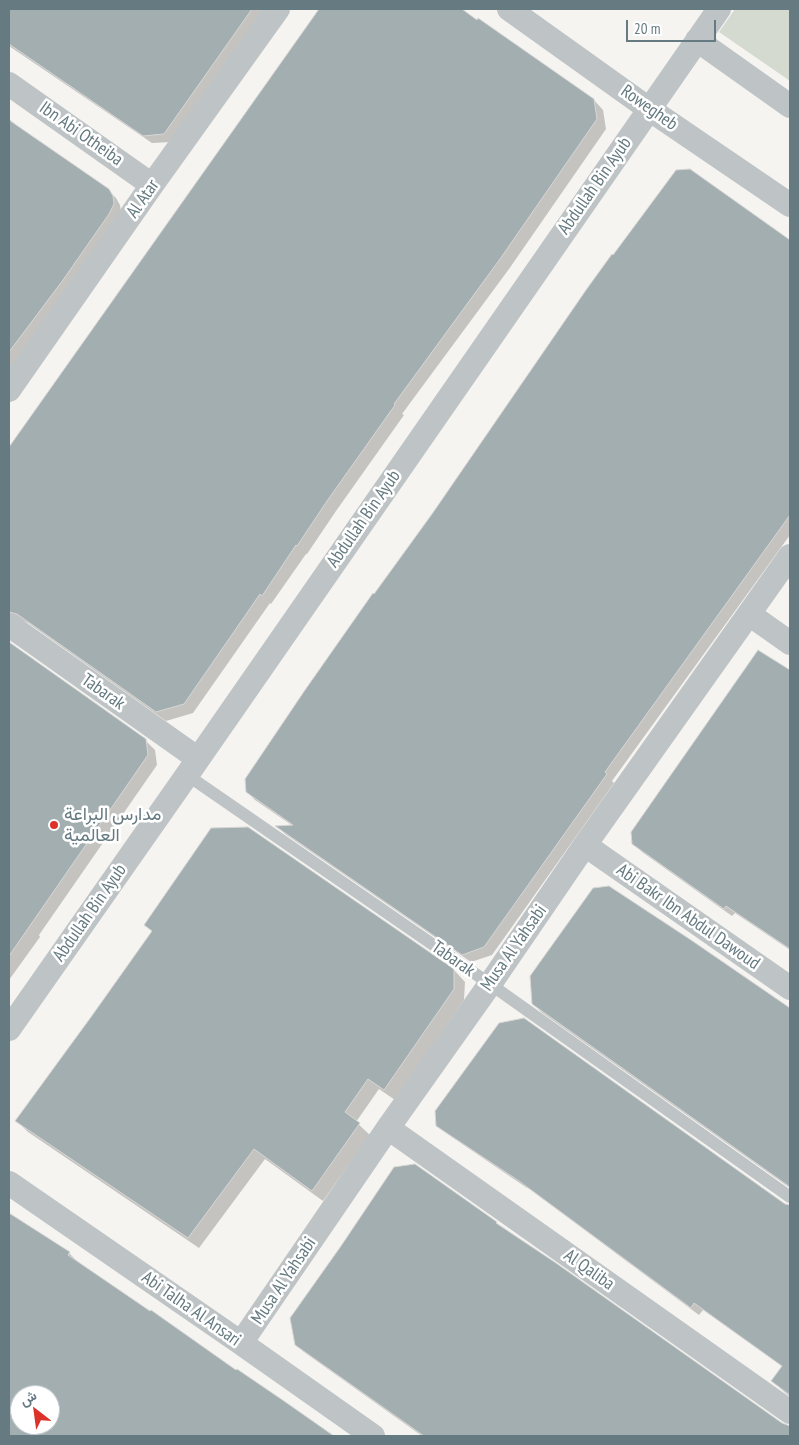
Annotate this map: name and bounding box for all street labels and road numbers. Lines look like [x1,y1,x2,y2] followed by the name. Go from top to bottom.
[616,81,682,135] street label: Rowegheb
[35,97,127,171] street label: Ibn Abi Otheiba
[554,133,636,239] street label: Abdullah Bin Ayub
[122,176,164,222] street label: Al Atar
[323,466,405,572] street label: Abdullah Bin Ayub
[77,669,129,715] street label: Tabarak
[49,860,131,966] street label: Abdullah Bin Ayub
[612,860,764,974] street label: Abi Bakr Ibn Abdul Dawoud
[476,901,552,995] street label: Musa Al Yahsabi
[427,936,479,982] street label: Tabarak
[247,1233,321,1329] street label: Musa Al Yahsabi
[560,1245,618,1295] street label: Al Qaliba
[137,1267,245,1351] street label: Abi Talha Al Ansari

